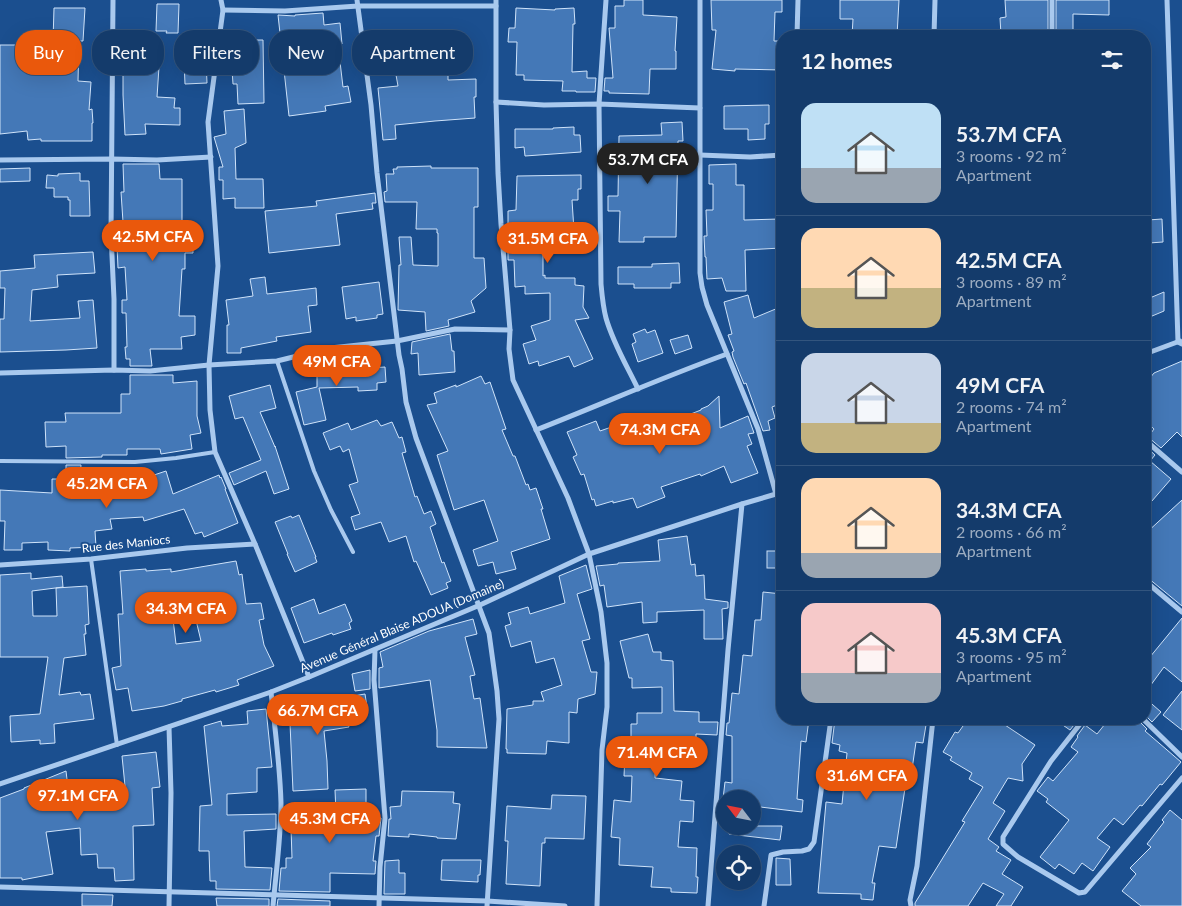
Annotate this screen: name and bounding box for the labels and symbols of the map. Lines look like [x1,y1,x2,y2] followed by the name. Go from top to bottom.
[591,142,705,185] pin: 53.7M CFA
[96,220,210,262] pin: 42.5M CFA
[491,222,605,264] pin: 31.5M CFA
[291,344,383,387] pin: 49M CFA
[603,412,717,455] pin: 74.3M CFA
[50,466,164,509] pin: 45.2M CFA
[81,531,171,556] street label: Rue des Maniocs
[297,576,506,676] street label: Avenue Général Blaise ADOUA (Domaine)
[129,592,243,634] pin: 34.3M CFA
[261,694,375,736] pin: 66.7M CFA
[600,736,714,778] pin: 71.4M CFA
[810,758,924,801] pin: 31.6M CFA
[21,778,135,821] pin: 97.1M CFA
[716,790,761,835] north arrow
[273,802,387,844] pin: 45.3M CFA

